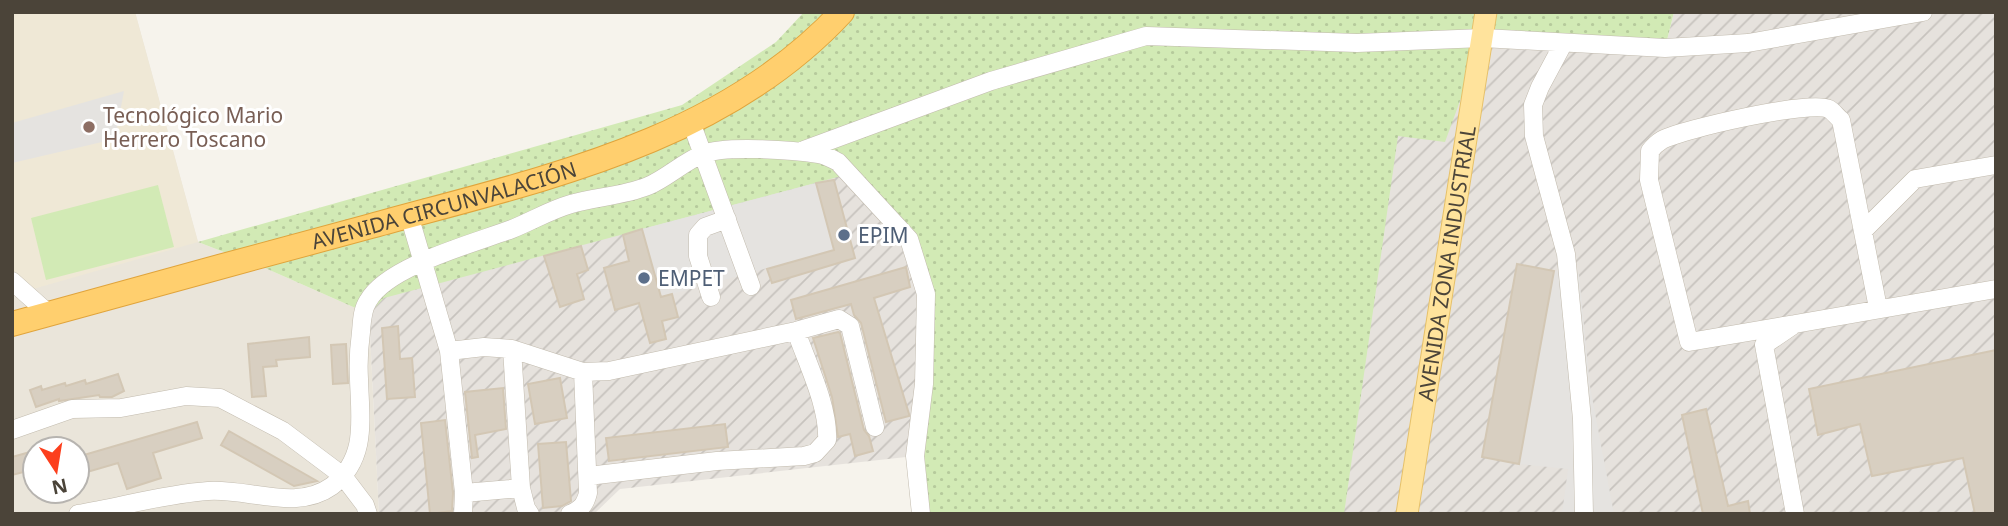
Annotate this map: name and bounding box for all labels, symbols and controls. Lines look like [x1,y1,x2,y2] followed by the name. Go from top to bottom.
[103,101,283,153] place label: Tecnológico Mario Herrero Toscano
[81,119,97,135] marker: Tecnológico Mario Herrero Toscano
[1411,123,1482,403] street label: AVENIDA ZONA INDUSTRIAL
[308,155,580,255] street label: AVENIDA CIRCUNVALACIÓN
[858,221,909,249] place label: EPIM
[836,227,852,243] marker: EPIM
[658,264,725,292] place label: EMPET
[636,270,652,286] marker: EMPET
[21,435,91,505] north arrow
[49,472,70,501] text: N

